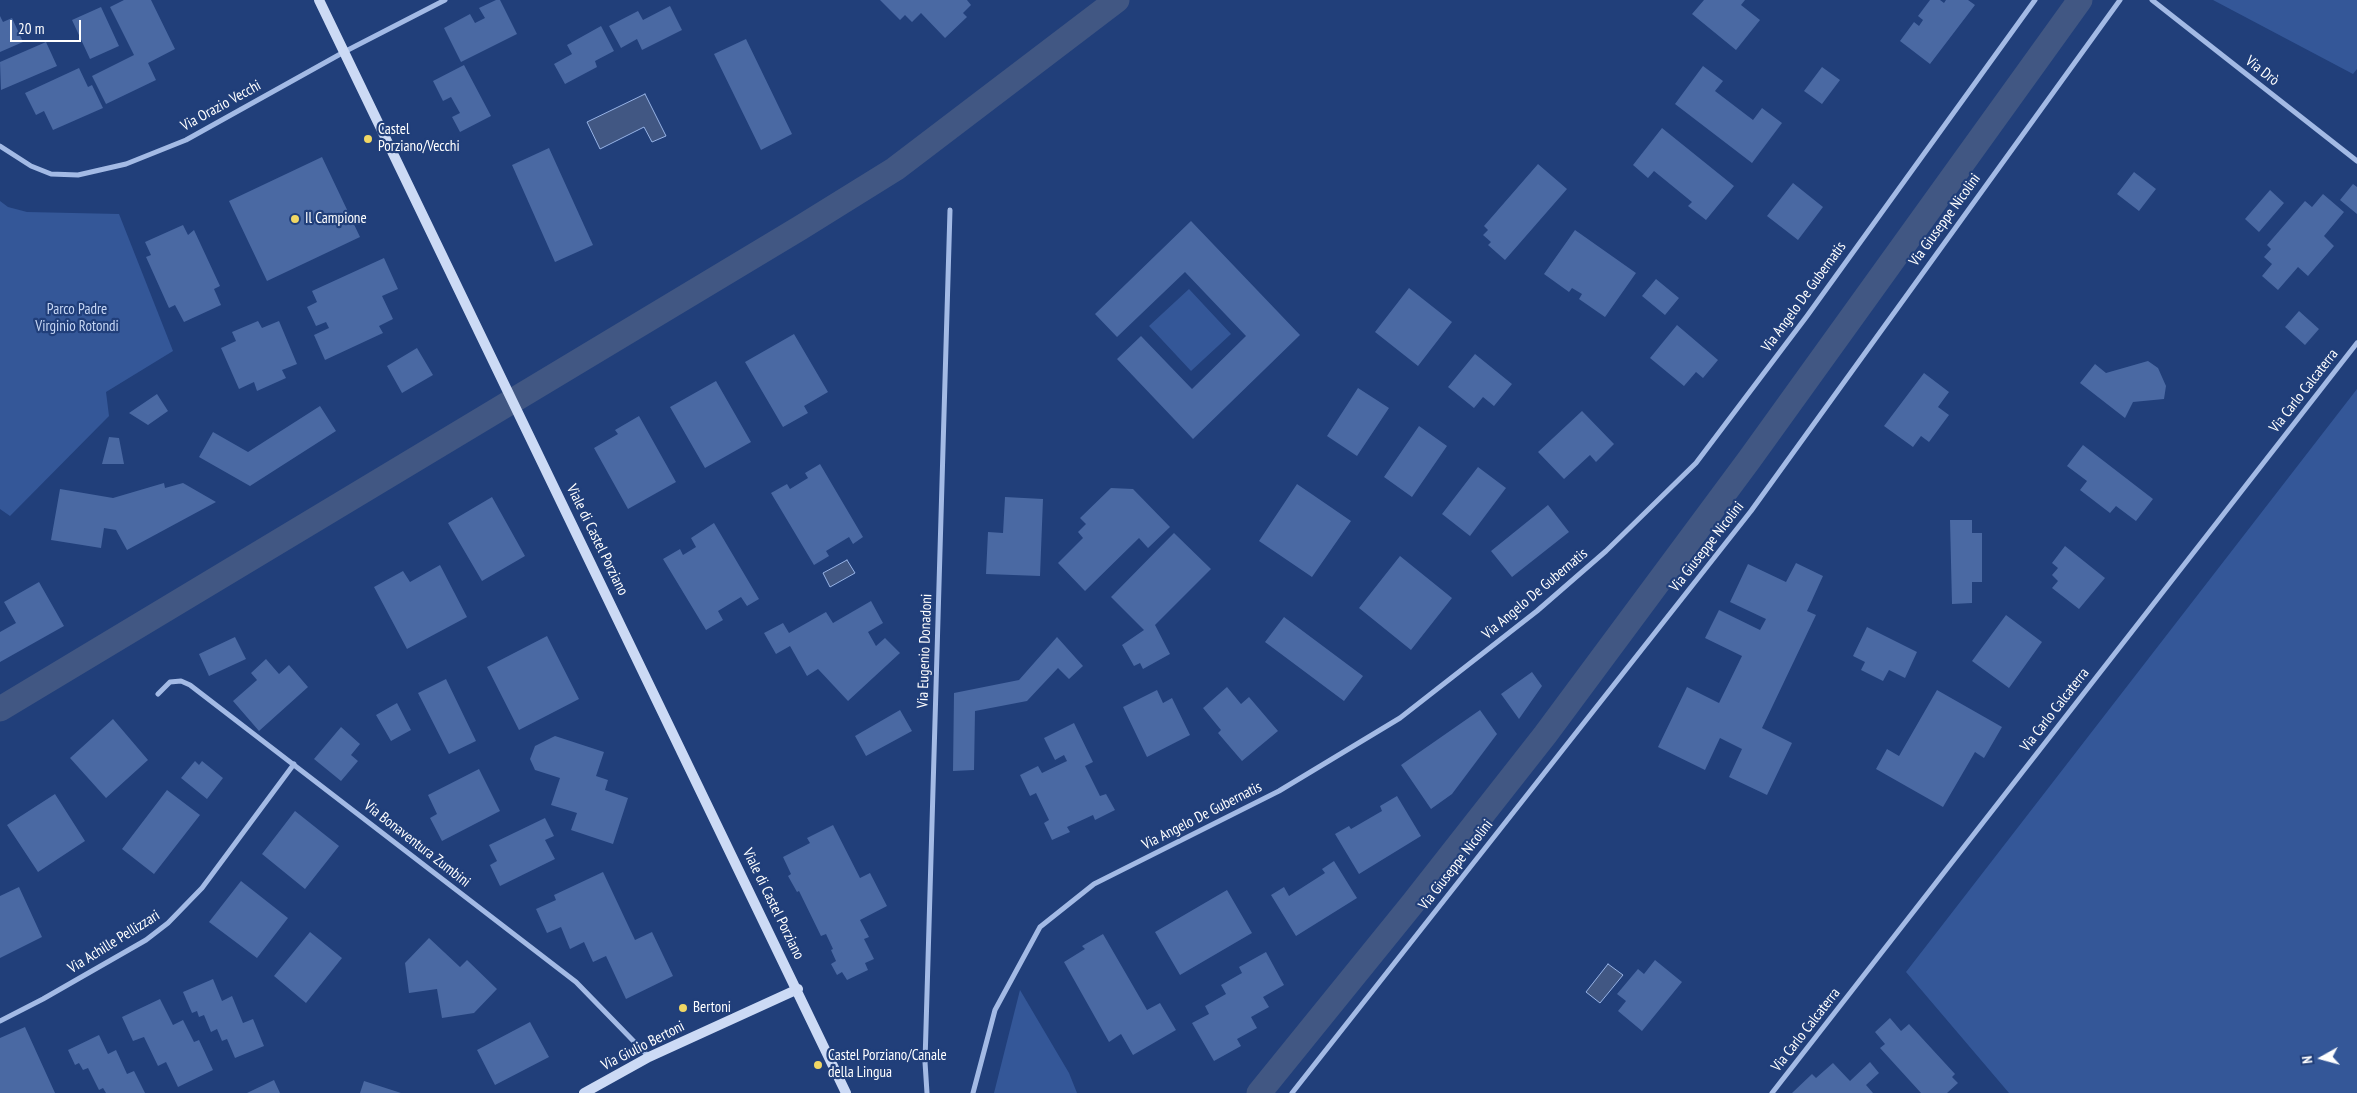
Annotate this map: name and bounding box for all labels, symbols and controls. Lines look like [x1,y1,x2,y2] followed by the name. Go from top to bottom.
[12,10,84,42] scale bar
[18,19,44,38] text: 20 m
[2242,52,2282,90] street label: Via Drò
[178,77,264,135] street label: Via Orazio Vecchi
[378,121,460,156] place label: Castel Porziano/Vecchi
[362,133,374,145] marker: Castel Porziano/Vecchi
[1905,170,1985,270] street label: Via Giuseppe Nicolini
[305,210,367,228] place label: Il Campione
[289,213,301,225] marker: Il Campione
[1758,238,1850,356] street label: Via Angelo De Gubernatis
[35,301,119,336] park label: Parco Padre Virginio Rotondi
[2266,346,2342,436] street label: Via Carlo Calcaterra
[562,482,632,598] street label: Viale di Castel Porziano
[1666,498,1748,596] street label: Via Giuseppe Nicolini
[1479,545,1591,643] street label: Via Angelo De Gubernatis
[914,594,936,708] street label: Via Eugenio Donadoni
[2017,665,2093,755] street label: Via Carlo Calcaterra
[1139,778,1265,854] street label: Via Angelo De Gubernatis
[360,797,474,891] street label: Via Bonaventura Zumbini
[1415,816,1497,914] street label: Via Giuseppe Nicolini
[738,846,808,962] street label: Viale di Castel Porziano
[65,907,163,977] street label: Via Achille Pellizzari
[1768,985,1844,1075] street label: Via Carlo Calcaterra
[693,999,731,1017] place label: Bertoni
[677,1002,689,1014] marker: Bertoni
[598,1017,688,1075] street label: Via Giulio Bertoni
[2297,1033,2347,1083] north arrow
[828,1047,947,1082] place label: Castel Porziano/Canale della Lingua
[2298,1055,2317,1065] text: N
[812,1059,824,1071] marker: Castel Porziano/Canale della Lingua

